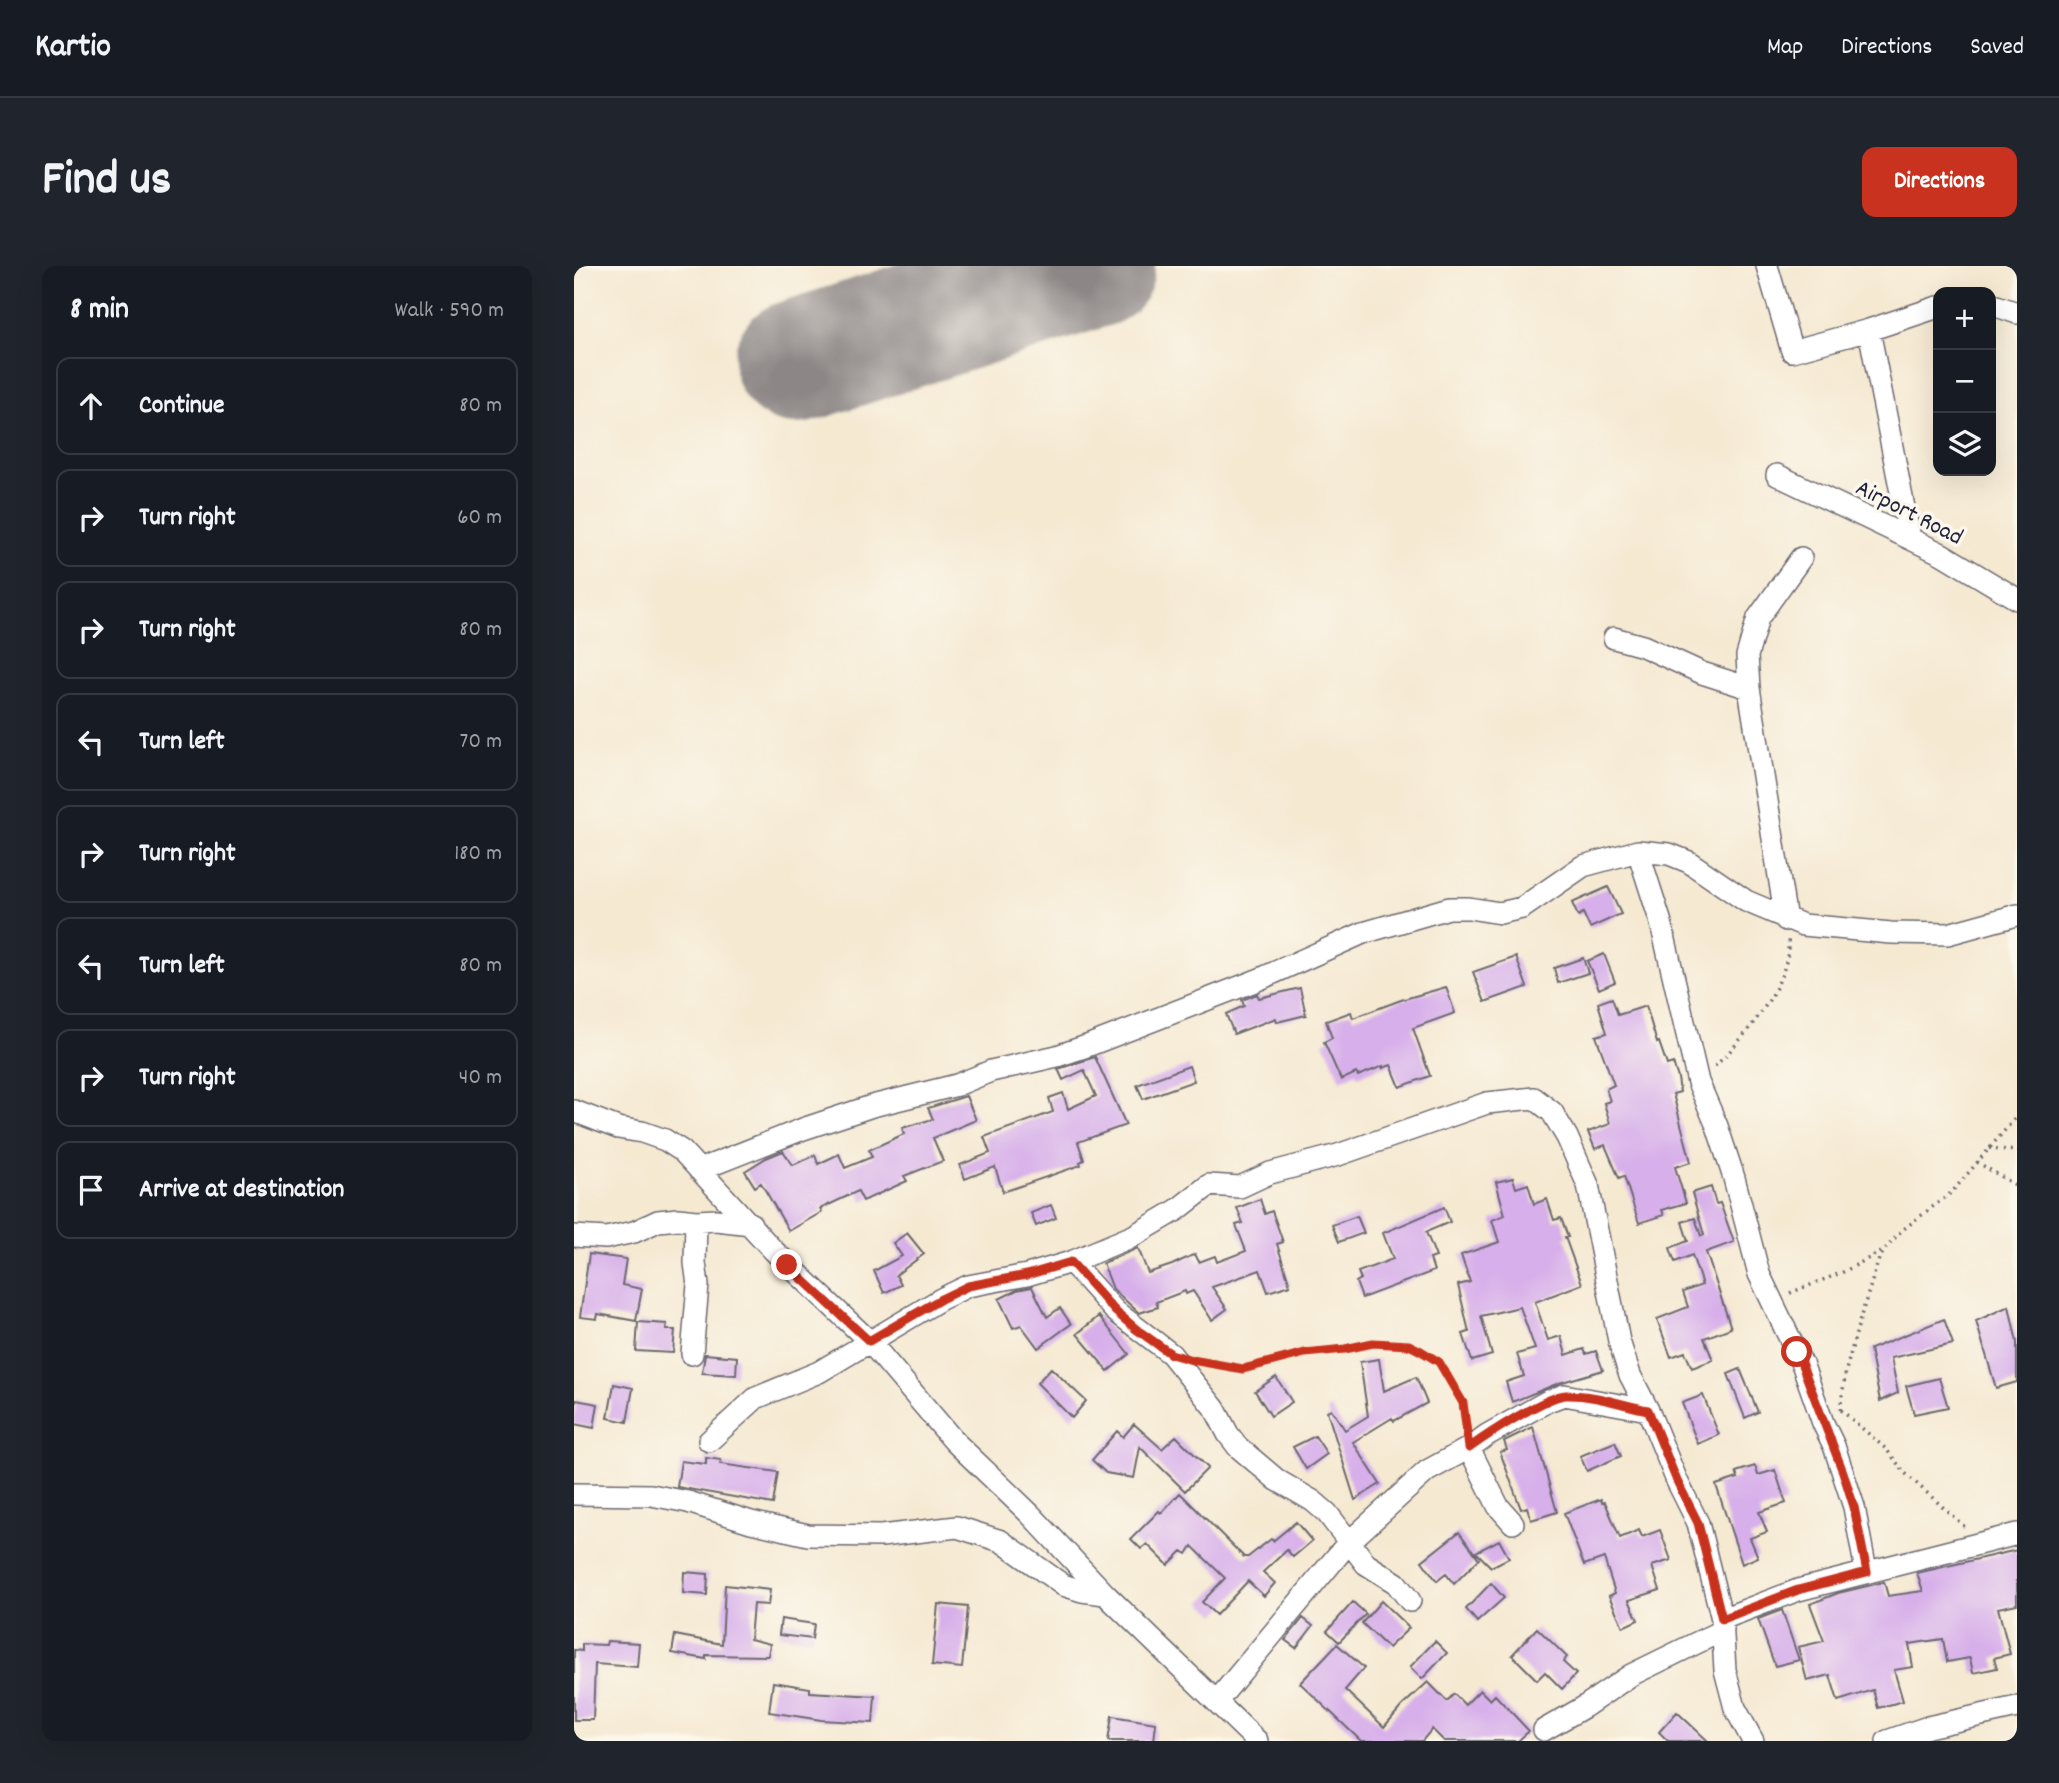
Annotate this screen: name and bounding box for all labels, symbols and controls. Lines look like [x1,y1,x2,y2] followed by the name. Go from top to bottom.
[35,25,111,72] text: Kartio
[1767,31,1803,65] text: Map
[1841,31,1932,65] text: Directions
[1970,31,2024,65] text: Saved
[42,147,171,217] text: Find us
[1862,147,2017,217] button: Directions
[1933,287,1996,476] map controls
[1933,287,1996,350] button: +
[70,290,129,333] text: 8 min
[395,295,504,328] text: Walk · 590 m
[1933,350,1996,413] button: −
[72,387,110,425] icon: ahead
[139,388,224,425] text: Continue
[459,390,502,423] text: 80 m
[1933,413,1996,476] button: layers
[1849,472,1968,555] street label: Airport Road
[72,499,110,537] icon: right
[139,500,236,537] text: Turn right
[457,502,502,535] text: 60 m
[72,611,110,649] icon: right
[139,612,236,649] text: Turn right
[459,614,502,647] text: 80 m
[72,723,110,761] icon: left
[139,724,225,761] text: Turn left
[460,726,502,759] text: 70 m
[72,835,110,873] icon: right
[139,836,236,873] text: Turn right
[454,838,502,871] text: 180 m
[72,947,110,985] icon: left
[139,948,225,985] text: Turn left
[459,950,502,983] text: 80 m
[72,1059,110,1097] icon: right
[139,1060,236,1097] text: Turn right
[459,1062,502,1095] text: 40 m
[72,1171,110,1209] icon: arrive
[139,1172,344,1209] text: Arrive at destination
[771,1249,802,1280] route end
[1781,1336,1812,1367] route start

